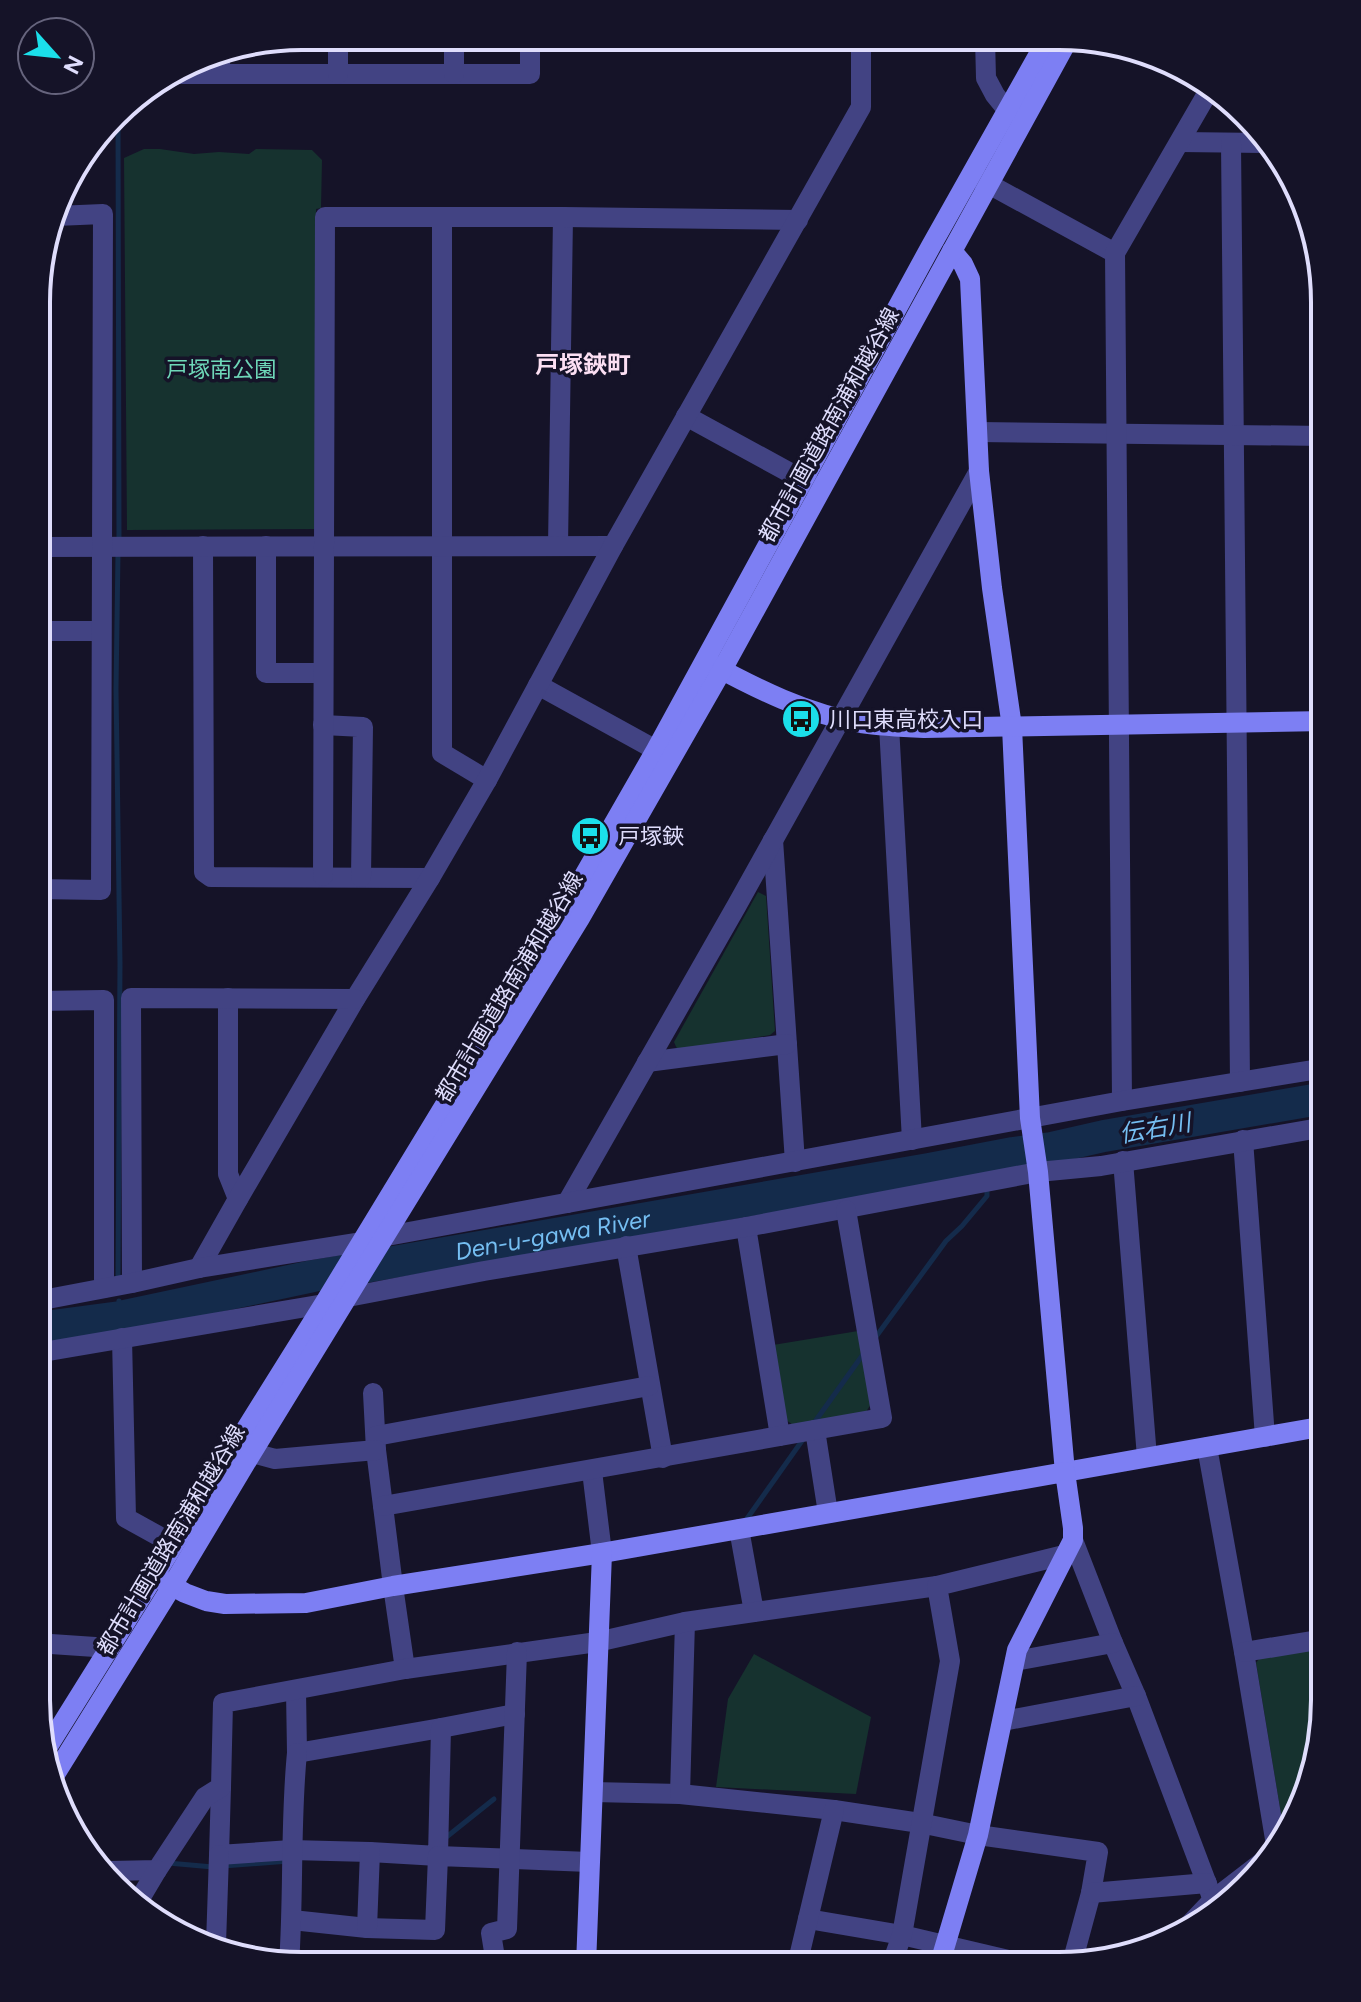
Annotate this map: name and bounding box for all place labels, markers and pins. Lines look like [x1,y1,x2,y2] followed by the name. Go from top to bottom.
[780,698,822,740] bus stop icon: 川口東高校入口
[829,706,983,733] place label: 川口東高校入口
[569,815,611,857] bus stop icon: 戸塚鋏
[618,823,684,850] place label: 戸塚鋏

